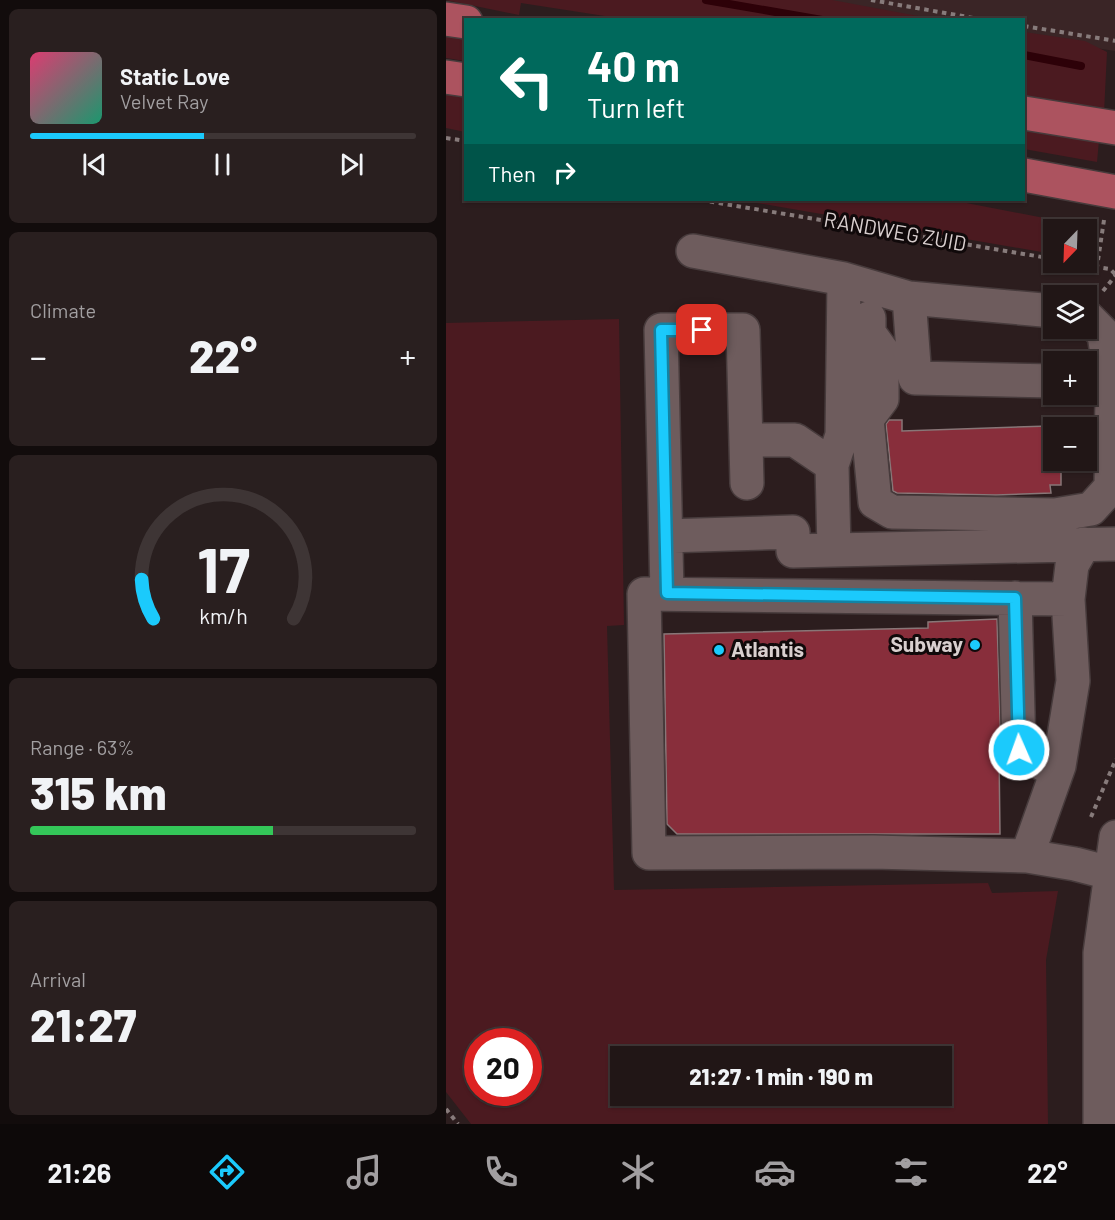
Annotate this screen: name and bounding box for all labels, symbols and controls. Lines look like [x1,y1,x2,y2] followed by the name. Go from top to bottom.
[587,40,680,90] text: 40 m
[488,42,566,120] icon: left
[120,63,230,89] text: Static Love
[120,89,209,113] text: Velvet Ray
[587,91,685,123] text: Turn left
[78,148,111,181] icon: previous
[206,148,239,181] icon: pause
[335,148,368,181] icon: next
[548,156,581,189] icon: right
[488,160,536,186] text: Then
[822,206,968,255] street label: RANDWEG ZUID
[1043,219,1097,273] north arrow
[1043,219,1097,471] map controls
[1043,285,1097,339] button: layers
[30,298,96,322] text: Climate
[676,304,727,355] pin
[685,313,718,346] icon: arrive
[189,328,257,382] text: 22°
[30,336,47,376] text: −
[399,336,416,376] text: +
[1043,351,1097,405] button: +
[1043,417,1097,471] button: −
[196,531,250,605] text: 17
[199,603,247,628] text: km/h
[890,631,963,656] place label: Subway
[731,636,804,661] place label: Atlantis
[968,638,982,652] marker: Subway
[712,643,726,657] marker: Atlantis
[987,718,1051,782] position arrow
[30,735,134,759] text: Range · 63%
[30,765,167,819] text: 315 km
[30,967,86,991] text: Arrival
[30,997,136,1051] text: 21:27
[464,1028,542,1106] speed limit sign: 20
[689,1063,873,1089] text: 21:27 · 1 min · 190 m
[206,1151,248,1193] icon: directions
[343,1151,385,1193] icon: music
[480,1151,522,1193] icon: phone
[617,1151,659,1193] icon: climate
[754,1151,796,1193] icon: car
[890,1151,932,1193] icon: filters
[47,1156,111,1188] text: 21:26
[1027,1156,1068,1188] text: 22°

